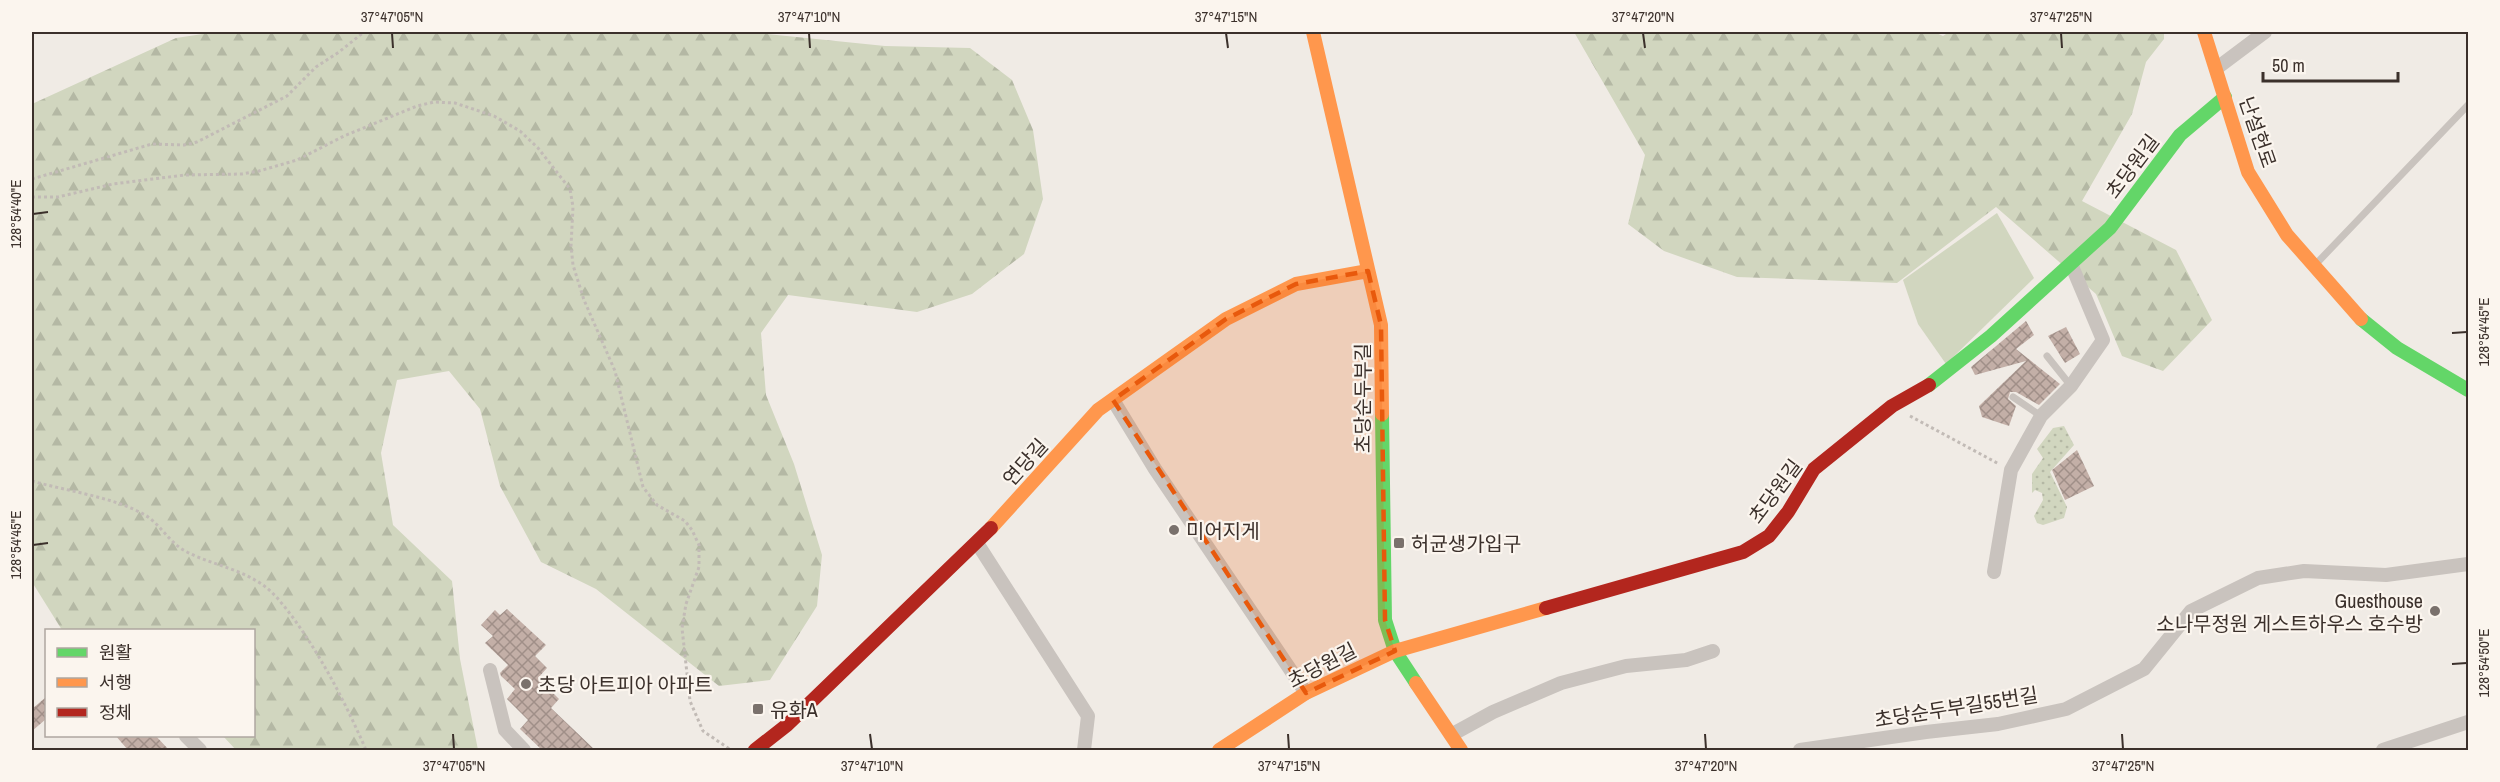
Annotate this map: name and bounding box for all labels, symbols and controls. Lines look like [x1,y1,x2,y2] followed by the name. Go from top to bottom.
[361,6,423,27] text: 37°47'05"N
[778,6,840,27] text: 37°47'10"N
[1195,6,1257,27] text: 37°47'15"N
[1612,6,1674,27] text: 37°47'20"N
[2030,6,2092,27] text: 37°47'25"N
[2263,45,2398,83] scale bar
[2272,53,2305,78] text: 50 m
[2233,93,2283,171] street label: 난설헌로
[2099,128,2165,204] street label: 초당원길
[5,180,26,248] text: 128°54'40"E
[2473,298,2494,366] text: 128°54'45"E
[1349,343,1376,453] street label: 초당순두부길
[996,432,1054,492] street label: 연당길
[1742,453,1808,529] street label: 초당원길
[5,511,26,579] text: 128°54'45"E
[1186,517,1260,544] place label: 미어지게
[1167,523,1181,537] marker: 미어지게
[1411,530,1521,557] place label: 허균생가입구
[1392,536,1406,550] marker: 허균생가입구
[2156,587,2423,637] place label: Guesthouse 소나무정원 게스트하우스 호수방
[2428,604,2442,618] marker: Guesthouse 소나무정원 게스트하우스 호수방
[45,629,255,737] legend
[2473,629,2494,697] text: 128°54'50"E
[1283,636,1361,694] street label: 초당원길
[99,640,132,665] text: 원활
[99,670,132,695] text: 서행
[538,671,713,698] place label: 초당 아트피아 아파트
[519,677,533,691] marker: 초당 아트피아 아파트
[1872,681,2040,733] street label: 초당순두부길55번길
[770,696,818,723] place label: 유화A
[99,700,132,725] text: 정체
[751,702,765,716] marker: 유화A
[423,755,485,776] text: 37°47'05"N
[841,755,903,776] text: 37°47'10"N
[1258,755,1320,776] text: 37°47'15"N
[1675,755,1737,776] text: 37°47'20"N
[2092,755,2154,776] text: 37°47'25"N

